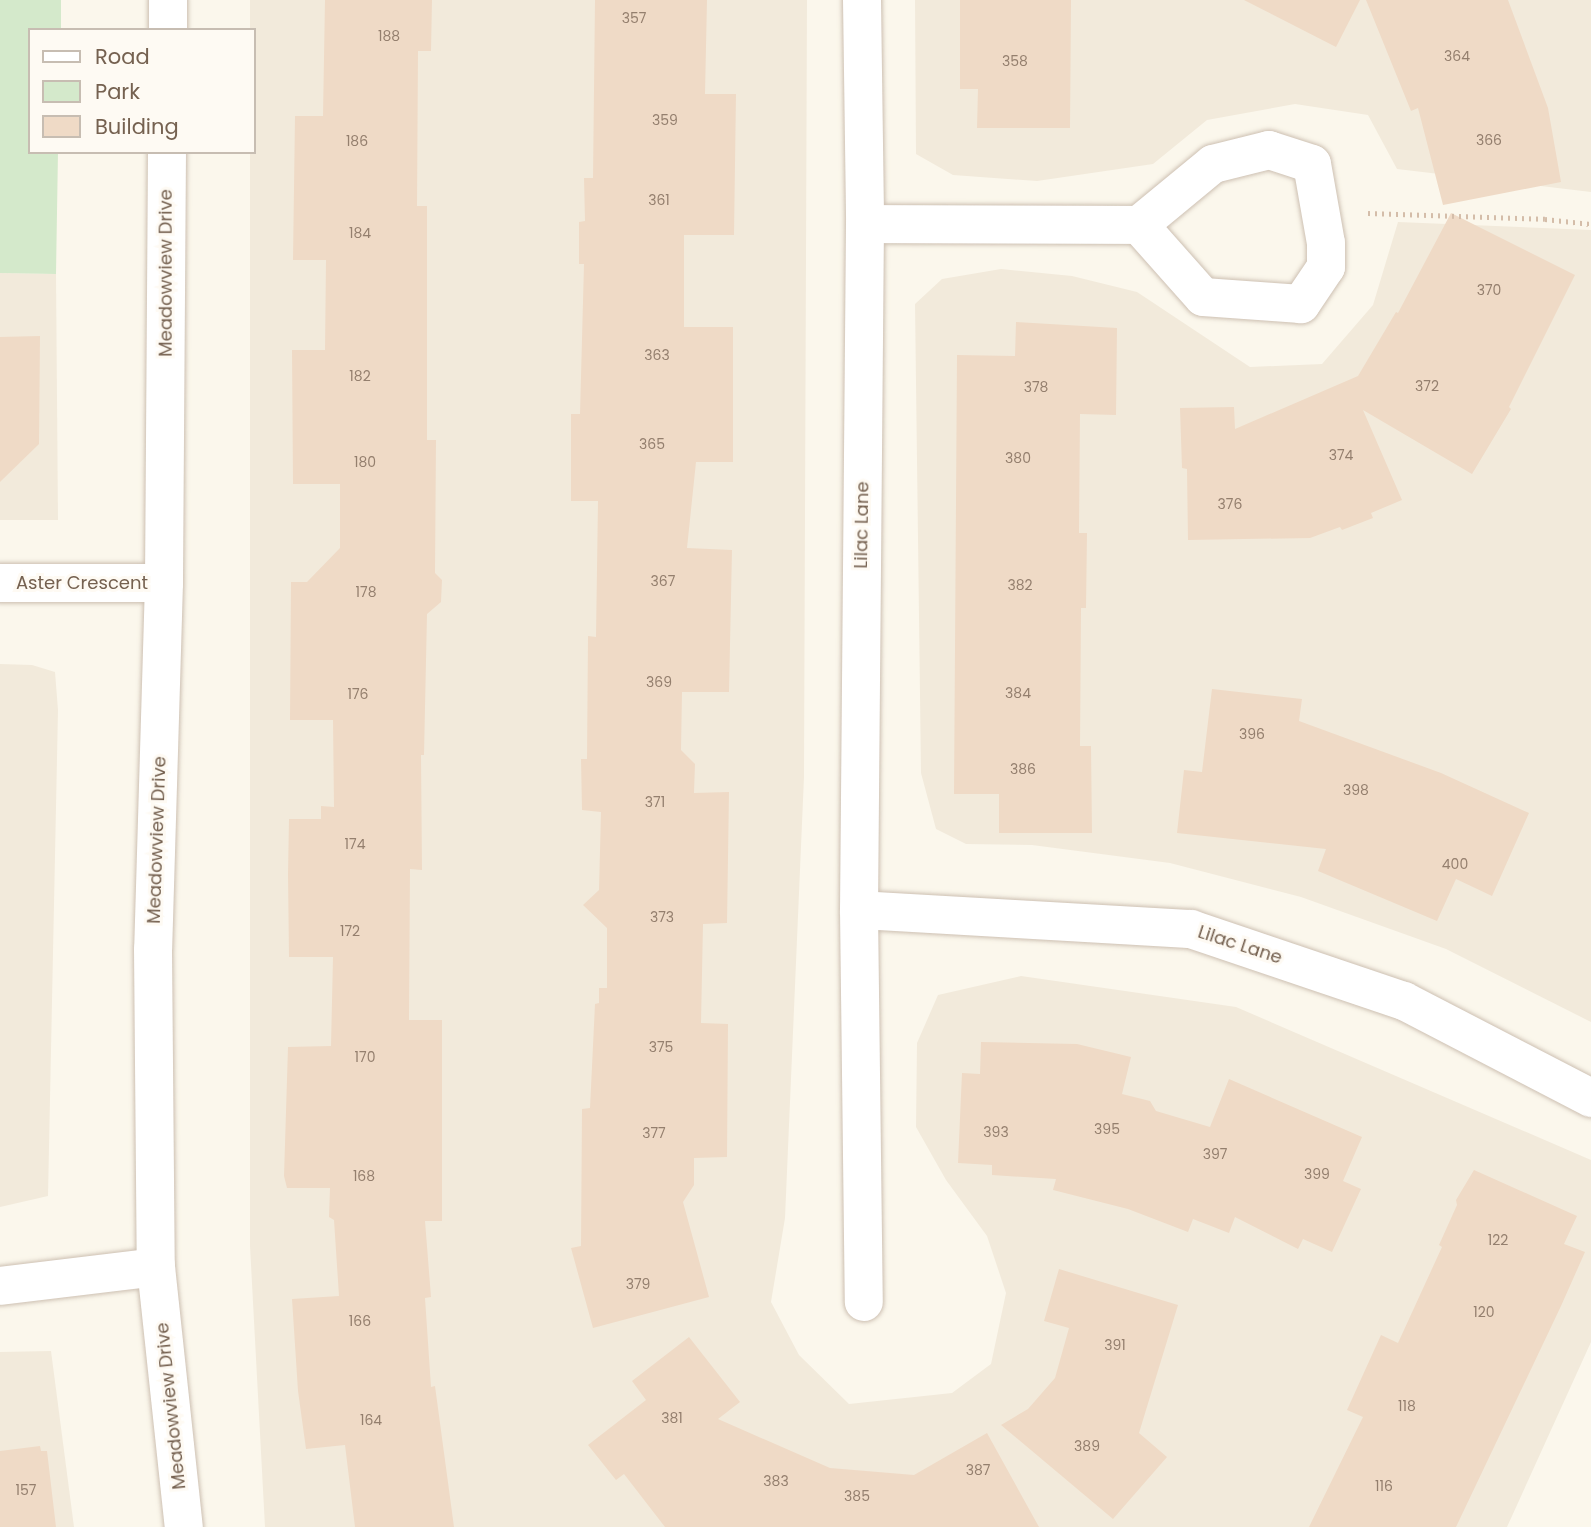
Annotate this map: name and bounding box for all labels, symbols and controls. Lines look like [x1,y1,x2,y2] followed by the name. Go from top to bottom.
[622,10,646,26] house number: 357
[28,28,256,154] legend
[378,28,400,44] house number: 188
[95,42,150,71] text: Road
[1444,48,1470,64] house number: 364
[1002,53,1028,69] house number: 358
[95,77,140,106] text: Park
[95,112,179,141] text: Building
[652,112,678,128] house number: 359
[1476,132,1502,148] house number: 366
[346,133,368,149] house number: 186
[155,189,177,357] street label: Meadowview Drive
[648,192,670,208] house number: 361
[349,225,371,241] house number: 184
[1477,282,1501,298] house number: 370
[644,347,670,363] house number: 363
[349,368,371,384] house number: 182
[1415,378,1439,394] house number: 372
[1024,379,1048,395] house number: 378
[639,436,665,452] house number: 365
[1329,447,1353,463] house number: 374
[1005,450,1031,466] house number: 380
[354,454,376,470] house number: 180
[850,481,874,569] street label: Lilac Lane
[1218,496,1242,512] house number: 376
[16,572,148,594] street label: Aster Crescent
[651,573,675,589] house number: 367
[1007,577,1033,593] house number: 382
[356,584,376,600] house number: 178
[646,674,672,690] house number: 369
[1005,685,1031,701] house number: 384
[347,686,369,702] house number: 176
[1239,726,1265,742] house number: 396
[143,756,171,924] street label: Meadowview Drive
[1010,761,1036,777] house number: 386
[1343,782,1369,798] house number: 398
[645,794,665,810] house number: 371
[345,836,365,852] house number: 174
[1442,856,1468,872] house number: 400
[650,909,674,925] house number: 373
[1195,921,1285,969] street label: Lilac Lane
[340,923,360,939] house number: 172
[649,1039,673,1055] house number: 375
[355,1049,375,1065] house number: 170
[1094,1121,1120,1137] house number: 395
[983,1124,1009,1140] house number: 393
[642,1125,666,1141] house number: 377
[1203,1146,1227,1162] house number: 397
[1304,1166,1330,1182] house number: 399
[353,1168,375,1184] house number: 168
[1488,1232,1508,1248] house number: 122
[626,1276,650,1292] house number: 379
[1473,1304,1495,1320] house number: 120
[349,1313,371,1329] house number: 166
[151,1322,191,1490] street label: Meadowview Drive
[1104,1337,1126,1353] house number: 391
[1398,1398,1416,1414] house number: 118
[661,1410,683,1426] house number: 381
[360,1412,382,1428] house number: 164
[1074,1438,1100,1454] house number: 389
[966,1462,990,1478] house number: 387
[763,1473,789,1489] house number: 383
[1375,1478,1393,1494] house number: 116
[16,1482,36,1498] house number: 157
[844,1488,870,1504] house number: 385

